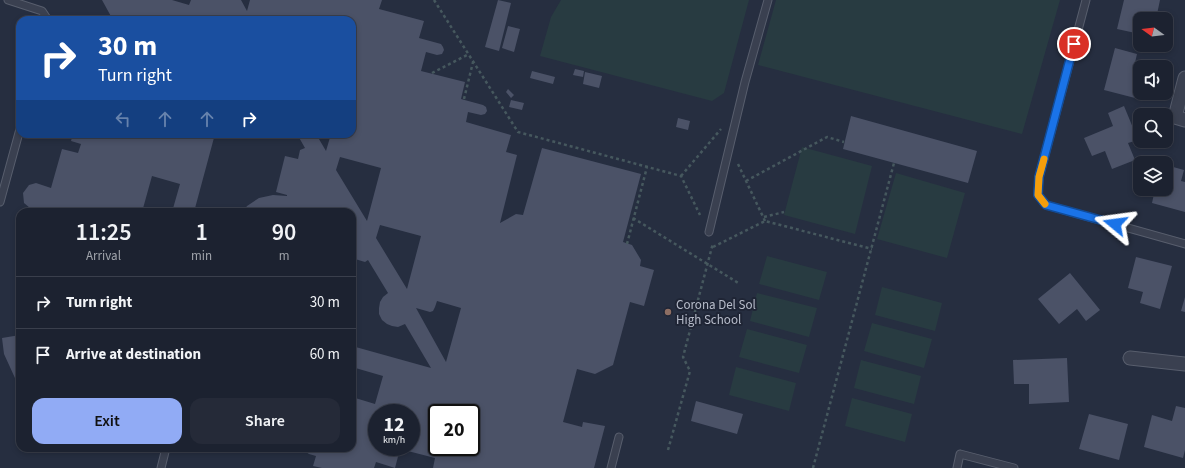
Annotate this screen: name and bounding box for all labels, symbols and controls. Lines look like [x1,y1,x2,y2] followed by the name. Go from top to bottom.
[1133,12,1173,52] north arrow
[1133,12,1173,196] map controls
[98,26,157,66] text: 30 m
[1057,27,1091,61] pin
[32,32,84,84] icon: right
[1063,33,1085,55] icon: arrive
[1133,60,1173,100] button: sound
[98,63,172,88] text: Turn right
[112,108,134,130] icon: left
[154,108,176,130] icon: ahead
[196,108,218,130] icon: ahead
[238,108,260,130] icon: right
[1133,108,1173,148] button: search
[1133,156,1173,196] button: layers
[1094,203,1136,245] position arrow
[76,215,131,250] text: 11:25
[195,215,208,250] text: 1
[272,215,296,250] text: 90
[86,247,121,265] text: Arrival
[191,247,212,265] text: min
[279,247,289,265] text: m
[32,292,54,314] icon: right
[66,292,132,313] text: Turn right
[310,292,340,313] text: 30 m
[676,296,756,329] place label: Corona Del Sol High School
[663,307,673,317] marker: Corona Del Sol High School
[32,344,54,366] icon: arrive
[66,344,201,365] text: Arrive at destination
[310,344,340,365] text: 60 m
[32,398,182,444] button: Exit
[190,398,340,444] button: Share
[428,404,480,456] speed limit sign: 20
[383,411,405,439] text: 12
[383,433,405,447] text: km/h

